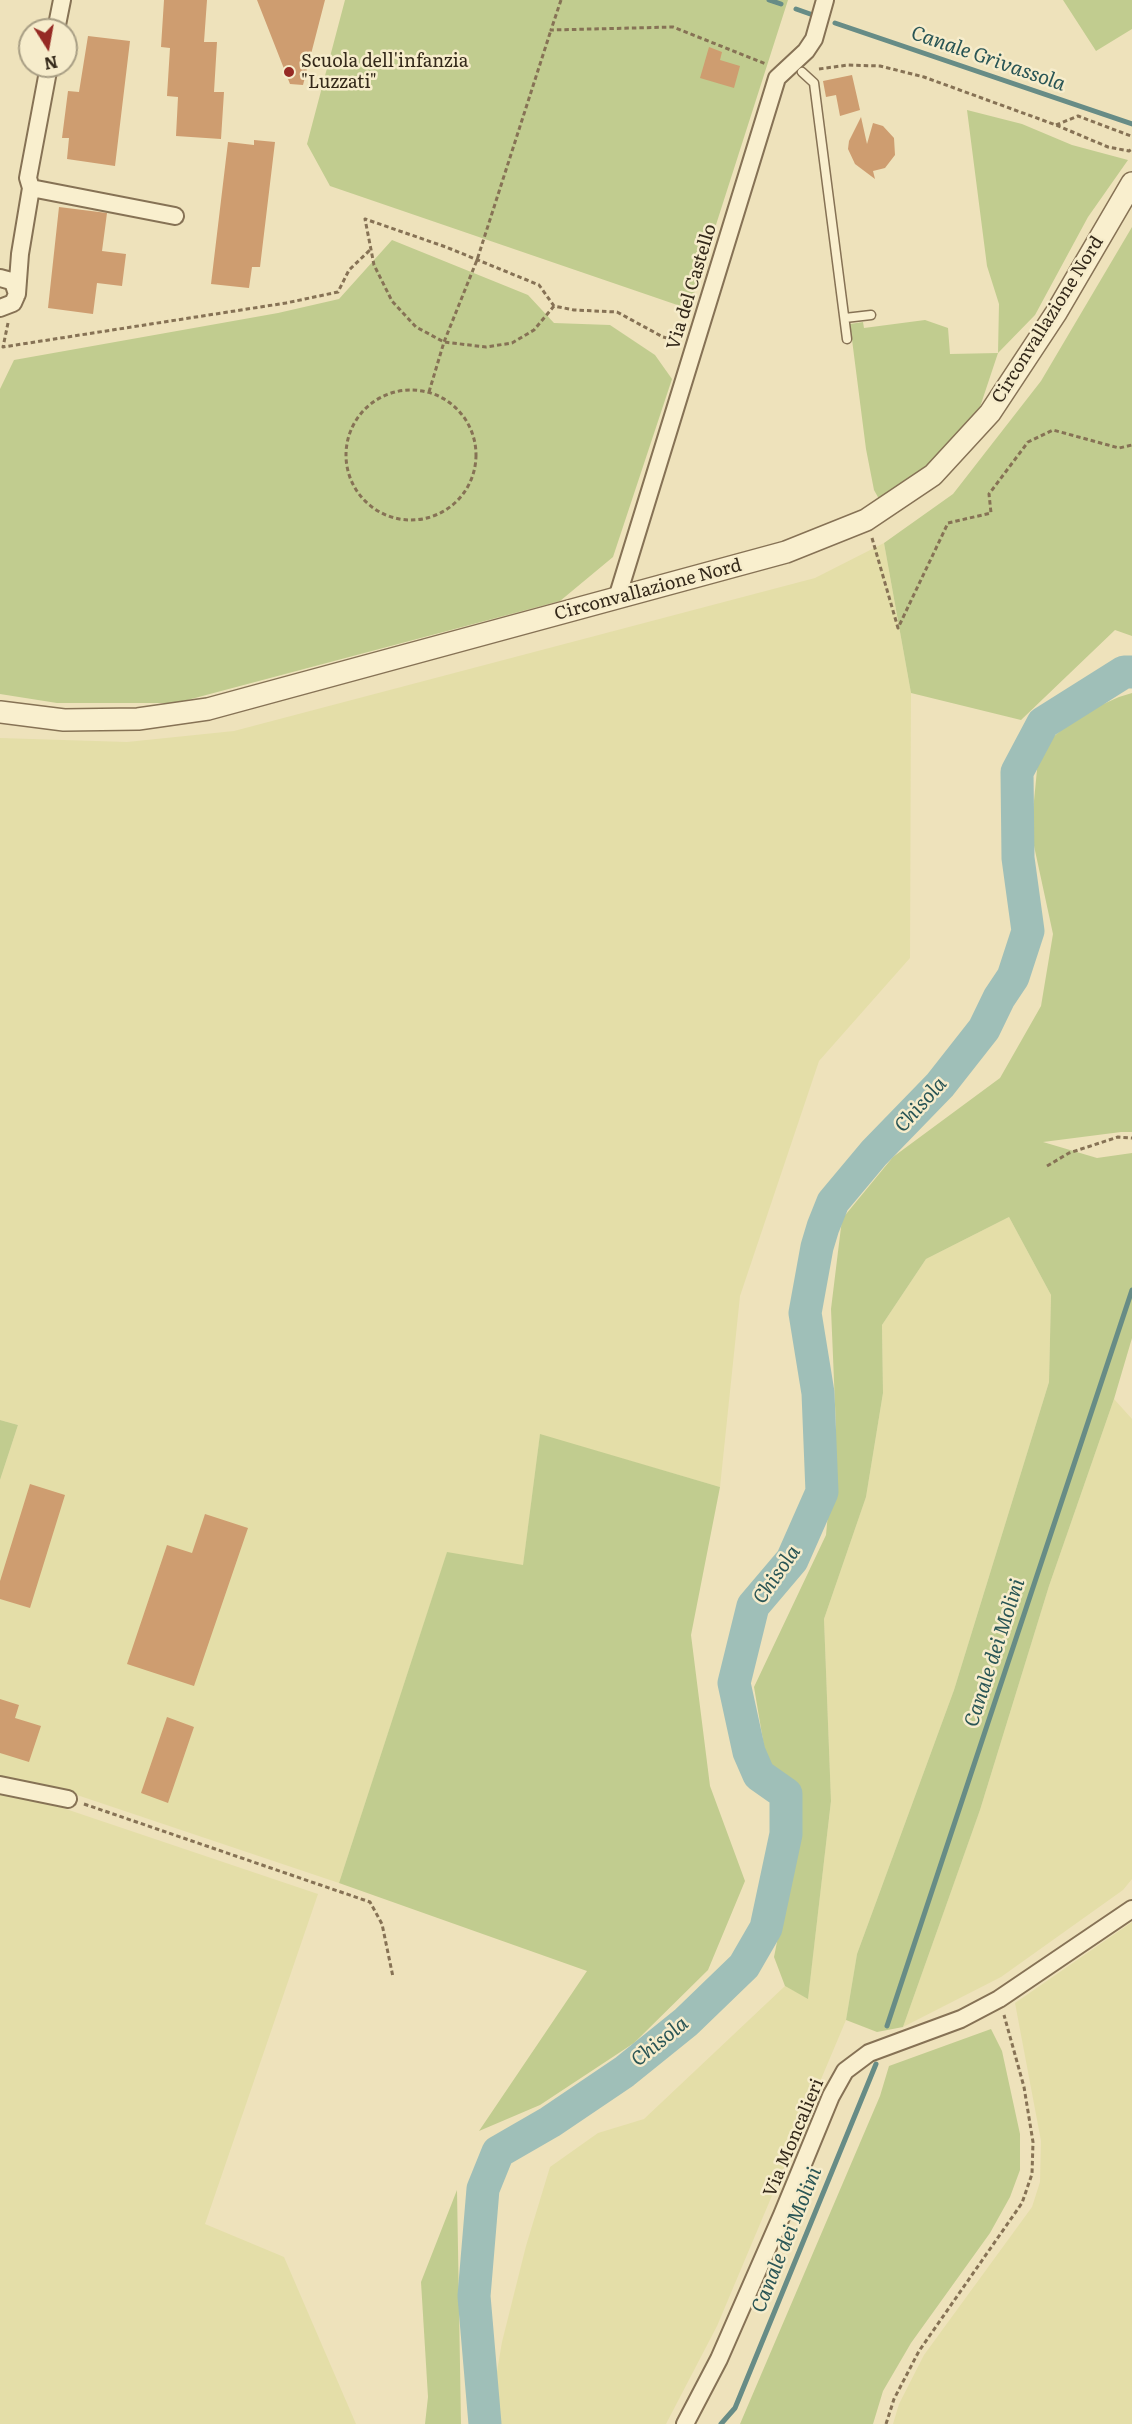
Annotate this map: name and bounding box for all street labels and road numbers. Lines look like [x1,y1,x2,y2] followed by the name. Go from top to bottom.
[663,221,721,353] street label: Via del Castello
[988,232,1108,408] street label: Circonvallazione Nord
[552,555,744,625] street label: Circonvallazione Nord
[759,2076,829,2200] street label: Via Moncalieri

